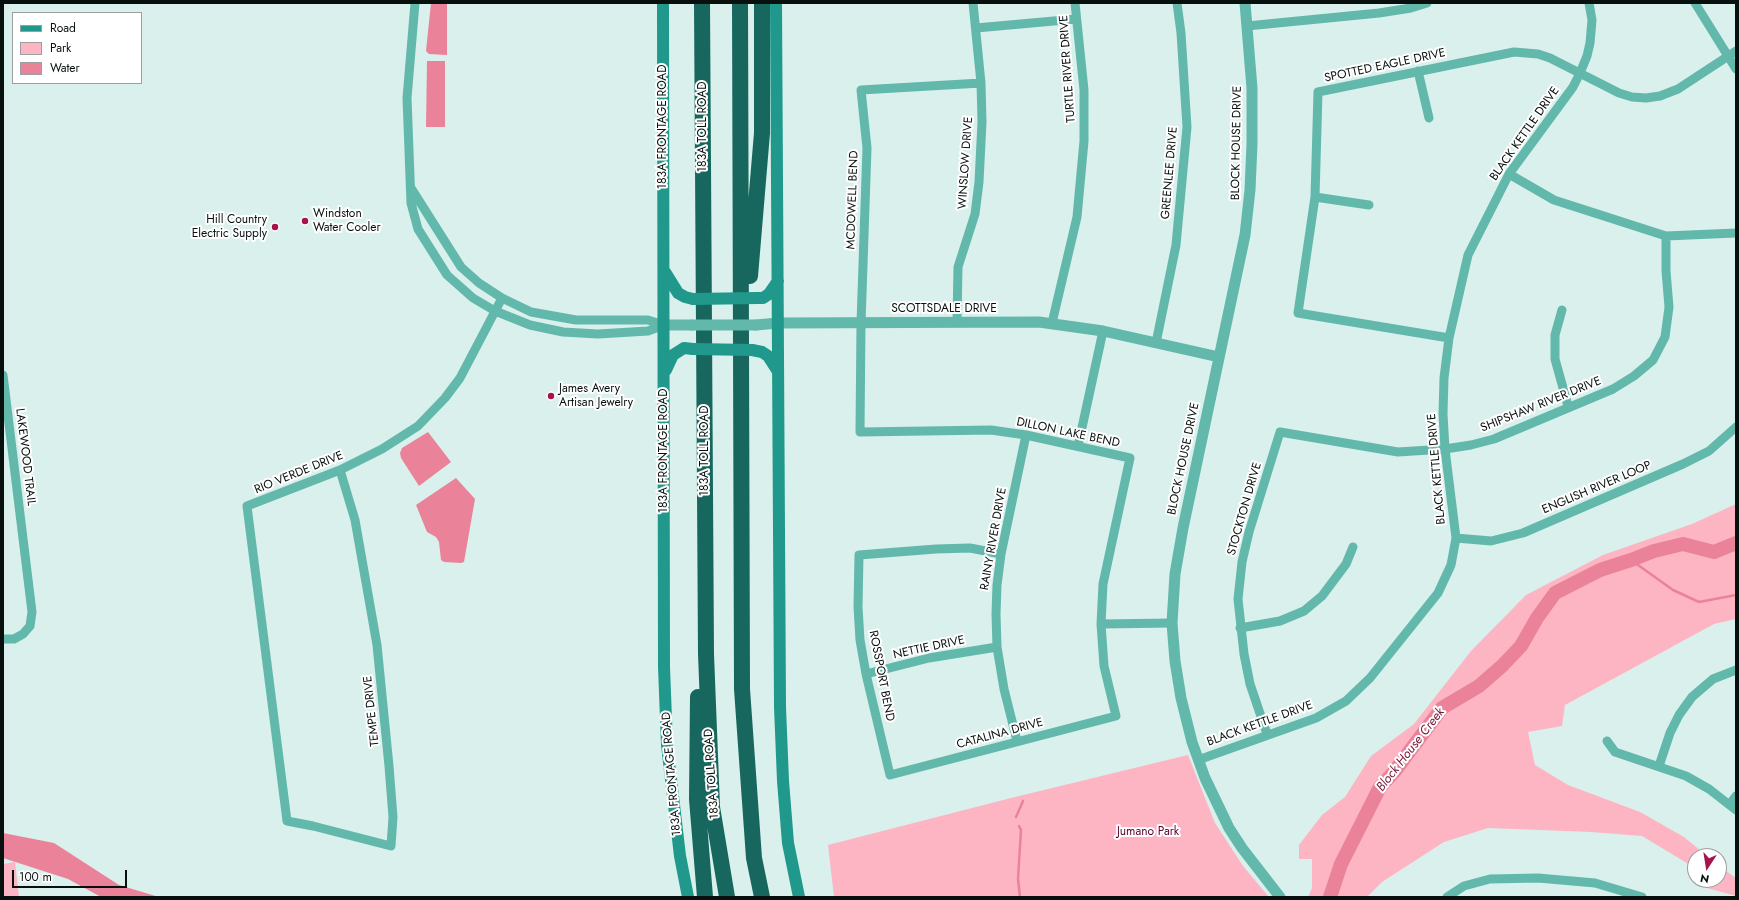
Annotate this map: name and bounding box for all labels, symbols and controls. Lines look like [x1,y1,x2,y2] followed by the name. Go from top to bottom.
[12,12,142,84] legend
[1057,15,1079,123] street label: TURTLE RIVER DRIVE
[50,19,76,37] text: Road
[50,39,71,57] text: Park
[1323,46,1447,86] street label: SPOTTED EAGLE DRIVE
[50,59,80,77] text: Water
[656,65,670,189] street label: 183A FRONTAGE ROAD
[696,82,710,172] street label: 183A TOLL ROAD
[1487,84,1563,184] street label: BLACK KETTLE DRIVE
[1229,86,1245,200] street label: BLOCK HOUSE DRIVE
[956,116,976,210] street label: WINSLOW DRIVE
[1159,126,1181,220] street label: GREENLEE DRIVE
[844,150,862,250] street label: MCDOWELL BEND
[313,207,381,235] place label: Windston Water Cooler
[192,213,267,241] place label: Hill Country Electric Supply
[300,216,310,226] marker: Windston Water Cooler
[270,222,280,232] marker: Hill Country Electric Supply
[891,302,997,316] street label: SCOTTSDALE DRIVE
[1479,374,1603,436] street label: SHIPSHAW RIVER DRIVE
[559,382,633,410] place label: James Avery Artisan Jewelry
[657,389,671,513] street label: 183A FRONTAGE ROAD
[546,391,556,401] marker: James Avery Artisan Jewelry
[1165,402,1203,516] street label: BLOCK HOUSE DRIVE
[698,406,712,496] street label: 183A TOLL ROAD
[12,407,38,507] street label: LAKEWOOD TRAIL
[1425,413,1449,525] street label: BLACK KETTLE DRIVE
[1015,415,1121,451] street label: DILLON LAKE BEND
[252,449,346,497] street label: RIO VERDE DRIVE
[1540,458,1654,518] street label: ENGLISH RIVER LOOP
[1225,461,1265,557] street label: STOCKTON DRIVE
[978,487,1010,591] street label: RAINY RIVER DRIVE
[865,629,897,723] street label: ROSSPORT BEND
[892,633,966,663] street label: NETTIE DRIVE
[361,675,383,747] street label: TEMPE DRIVE
[1205,698,1315,750] street label: BLACK KETTLE DRIVE
[1374,705,1448,795] water label: Block House Creek
[659,711,685,837] street label: 183A FRONTAGE ROAD
[955,716,1045,752] street label: CATALINA DRIVE
[702,728,722,820] street label: 183A TOLL ROAD
[1117,825,1179,839] park label: Jumano Park
[1687,848,1727,888] north arrow
[14,862,129,888] scale bar
[19,868,52,886] text: 100 m
[1699,870,1711,887] text: N

